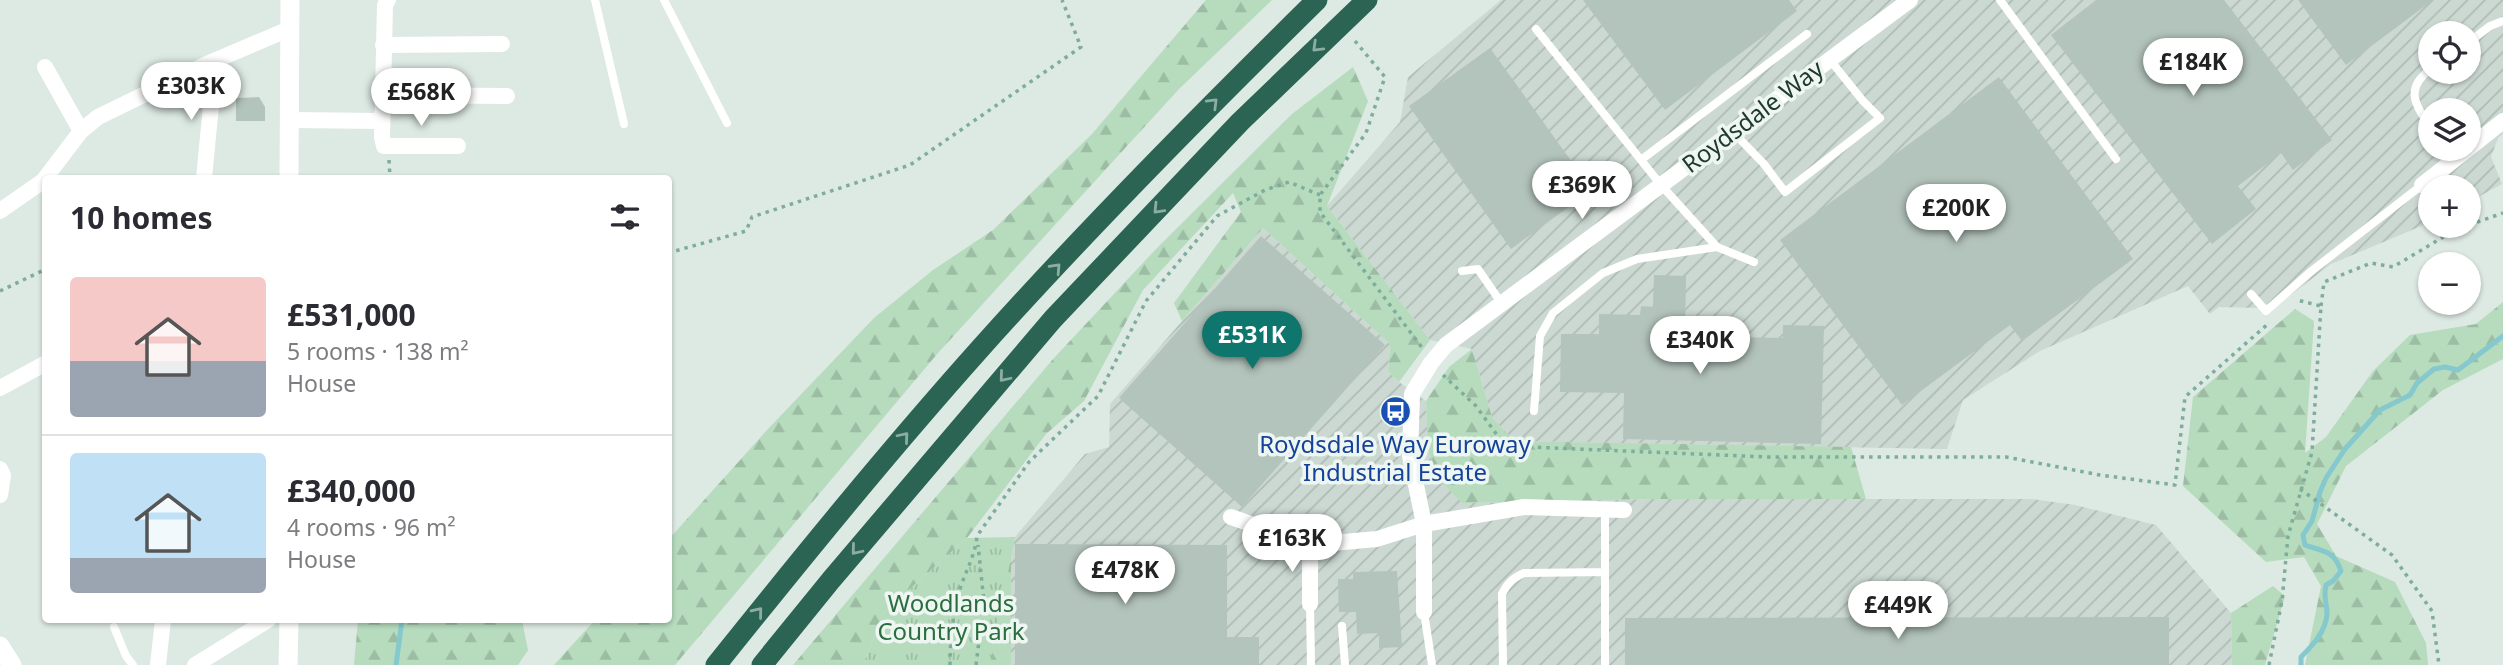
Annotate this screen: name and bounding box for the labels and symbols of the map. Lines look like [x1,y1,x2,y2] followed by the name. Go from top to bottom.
[2144,38,2242,98] pin: £184K
[1313,39,1326,52] one-way arrow
[1675,51,1830,180] street label: Roydsdale Way
[142,62,240,122] pin: £303K
[372,68,470,128] pin: £568K
[1204,98,1217,111] one-way arrow
[1533,162,1631,221] pin: £369K
[1907,184,2005,244] pin: £200K
[1153,201,1166,214] one-way arrow
[1048,263,1060,276] one-way arrow
[1203,312,1301,371] pin: £531K
[1651,316,1749,376] pin: £340K
[1000,368,1012,381] one-way arrow
[1378,394,1412,428] bus stop icon: Roydsdale Way Euroway Industrial Estate
[1259,427,1532,488] place label: Roydsdale Way Euroway Industrial Estate
[896,433,908,446] one-way arrow
[1243,514,1341,574] pin: £163K
[852,542,864,555] one-way arrow
[1076,546,1174,606] pin: £478K
[1849,582,1947,641] pin: £449K
[877,586,1025,647] park label: Woodlands Country Park
[750,607,763,619] one-way arrow

